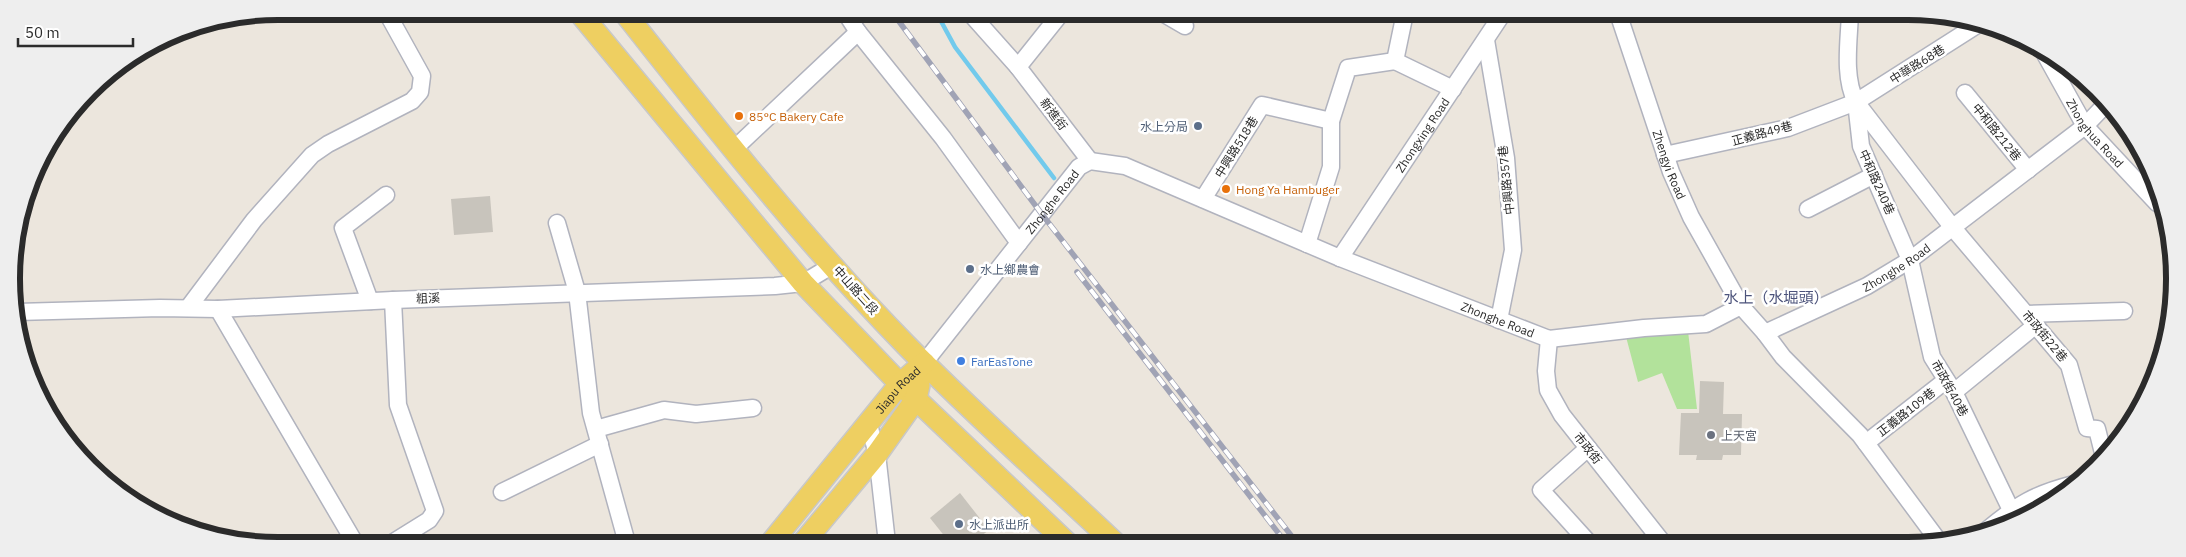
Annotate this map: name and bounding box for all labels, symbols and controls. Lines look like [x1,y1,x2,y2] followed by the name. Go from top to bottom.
[18,15,132,47] scale bar
[25,23,60,42] text: 50 m
[1887,41,1947,87] street label: 中華路68巷
[1037,95,1071,133] street label: 新進街
[1392,95,1452,175] street label: Zhongxing Road
[2064,96,2127,170] street label: Zhonghua Road
[1969,100,2025,164] street label: 中和路212巷
[749,109,844,124] place label: 85°C Bakery Cafe
[733,110,745,122] marker: 85°C Bakery Cafe
[1211,114,1261,180] street label: 中興路518巷
[1730,118,1794,148] street label: 正義路49巷
[1140,119,1188,134] place label: 水上分局
[1192,120,1204,132] marker: 水上分局
[1650,128,1690,202] street label: Zhengyi Road
[1495,145,1517,215] street label: 中興路357巷
[1856,147,1898,217] street label: 中和路240巷
[1022,166,1082,237] street label: Zhonghe Road
[1236,182,1340,197] place label: Hong Ya Hambuger
[1220,183,1232,195] marker: Hong Ya Hambuger
[1860,240,1933,295] street label: Zhonghe Road
[980,262,1040,277] place label: 水上鄉農會
[830,263,882,317] street label: 中山路二段
[964,263,976,275] marker: 水上鄉農會
[1723,288,1829,307] district label: 水上（水堀頭）
[416,290,440,306] street label: 粗溪
[1459,298,1537,340] street label: Zhonghe Road
[2019,307,2071,365] street label: 市政街22巷
[971,354,1033,369] place label: FarEasTone
[955,355,967,367] marker: FarEasTone
[1928,357,1972,419] street label: 市政街40巷
[872,362,923,416] street label: Jiapu Road
[1874,385,1938,439] street label: 正義路109巷
[1721,428,1757,443] place label: 上天宮
[1571,429,1605,467] street label: 市政街
[1705,429,1717,441] marker: 上天宮
[969,517,1029,532] place label: 水上派出所
[953,518,965,530] marker: 水上派出所

